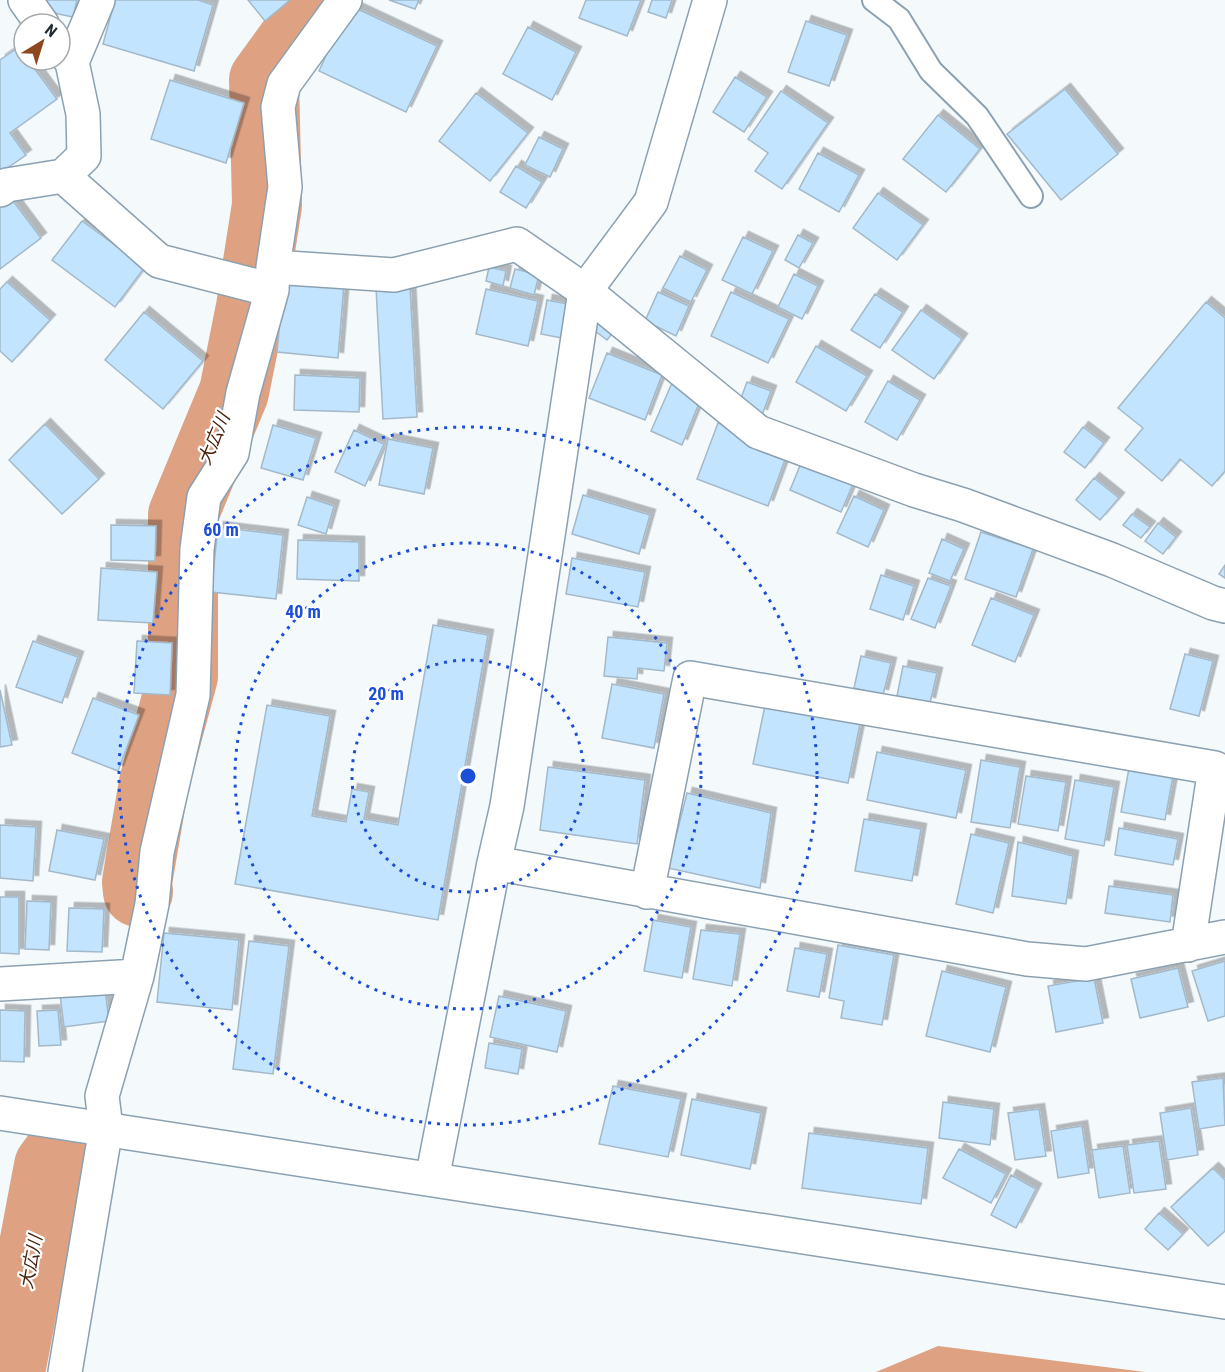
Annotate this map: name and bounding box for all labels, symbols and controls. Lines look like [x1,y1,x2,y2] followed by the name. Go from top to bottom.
[12,12,72,72] north arrow
[41,20,61,41] text: N
[193,408,235,468] water label: 大広川
[203,519,239,540] text: 60 m
[285,601,321,622] text: 40 m
[368,683,404,704] text: 20 m
[458,766,478,786] centre of rings
[15,1231,46,1290] water label: 大広川

